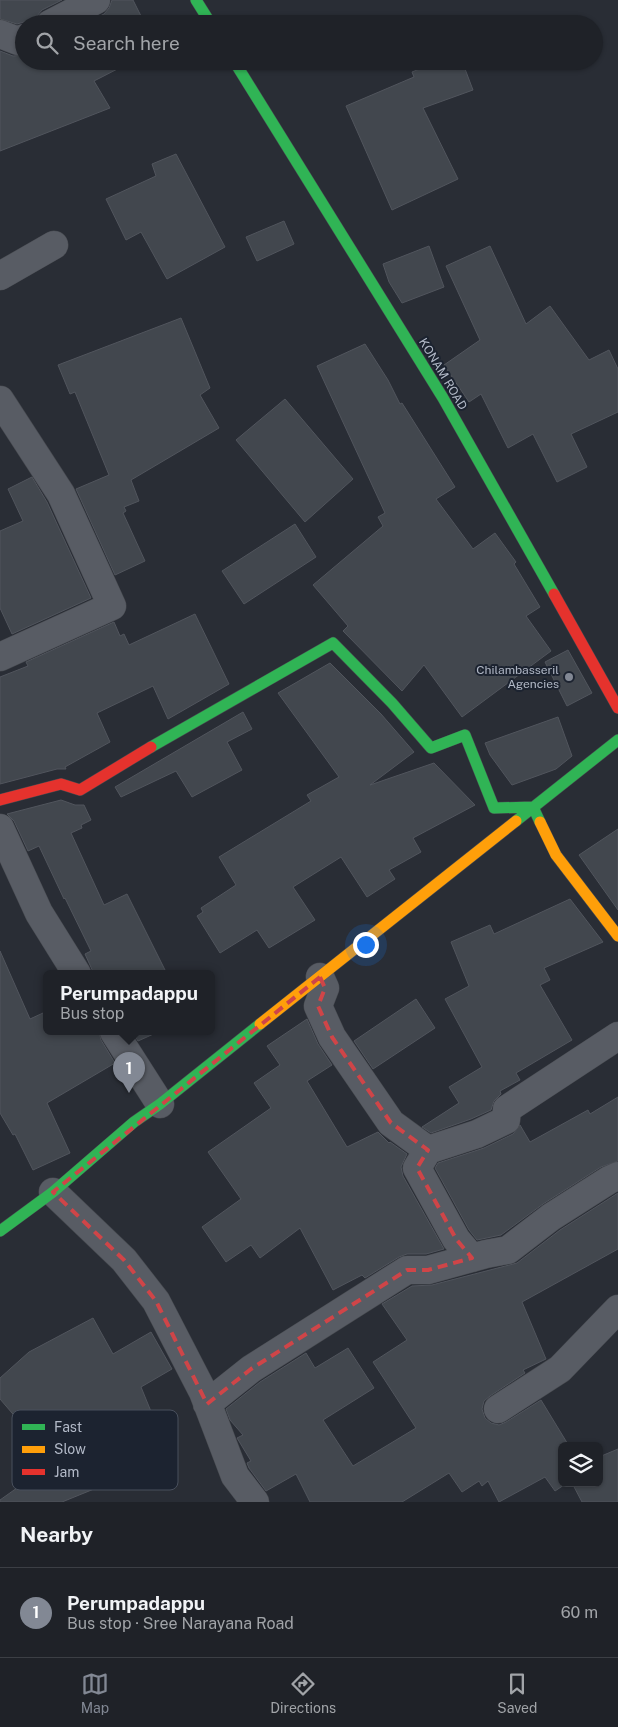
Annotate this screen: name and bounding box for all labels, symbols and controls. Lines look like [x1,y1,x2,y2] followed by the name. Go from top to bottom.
[15,15,603,70] search box
[33,29,61,57] icon: search
[73,32,180,54] text: Search here
[416,336,470,412] street label: KONAM ROAD
[476,663,559,691] place label: Chilambasseril Agencies
[563,671,575,683] marker: Chilambasseril Agencies
[353,932,379,958] your location
[43,970,215,1035] popup
[60,982,198,1004] text: Perumpadappu
[60,1004,124,1023] text: Bus stop
[113,1052,145,1093] pin: 1
[12,1410,178,1490] legend
[54,1419,82,1435] text: Fast
[54,1441,86,1457] text: Slow
[558,1442,603,1487] map controls
[558,1442,603,1487] button: layers
[54,1464,79,1480] text: Jam
[20,1522,93,1547] text: Nearby
[67,1592,205,1614] text: Perumpadappu
[33,1603,39,1622] text: 1
[561,1603,598,1622] text: 60 m
[67,1614,294,1633] text: Bus stop · Sree Narayana Road
[81,1670,109,1716] tab: Map
[270,1670,336,1716] tab: Directions
[497,1670,537,1716] tab: Saved

